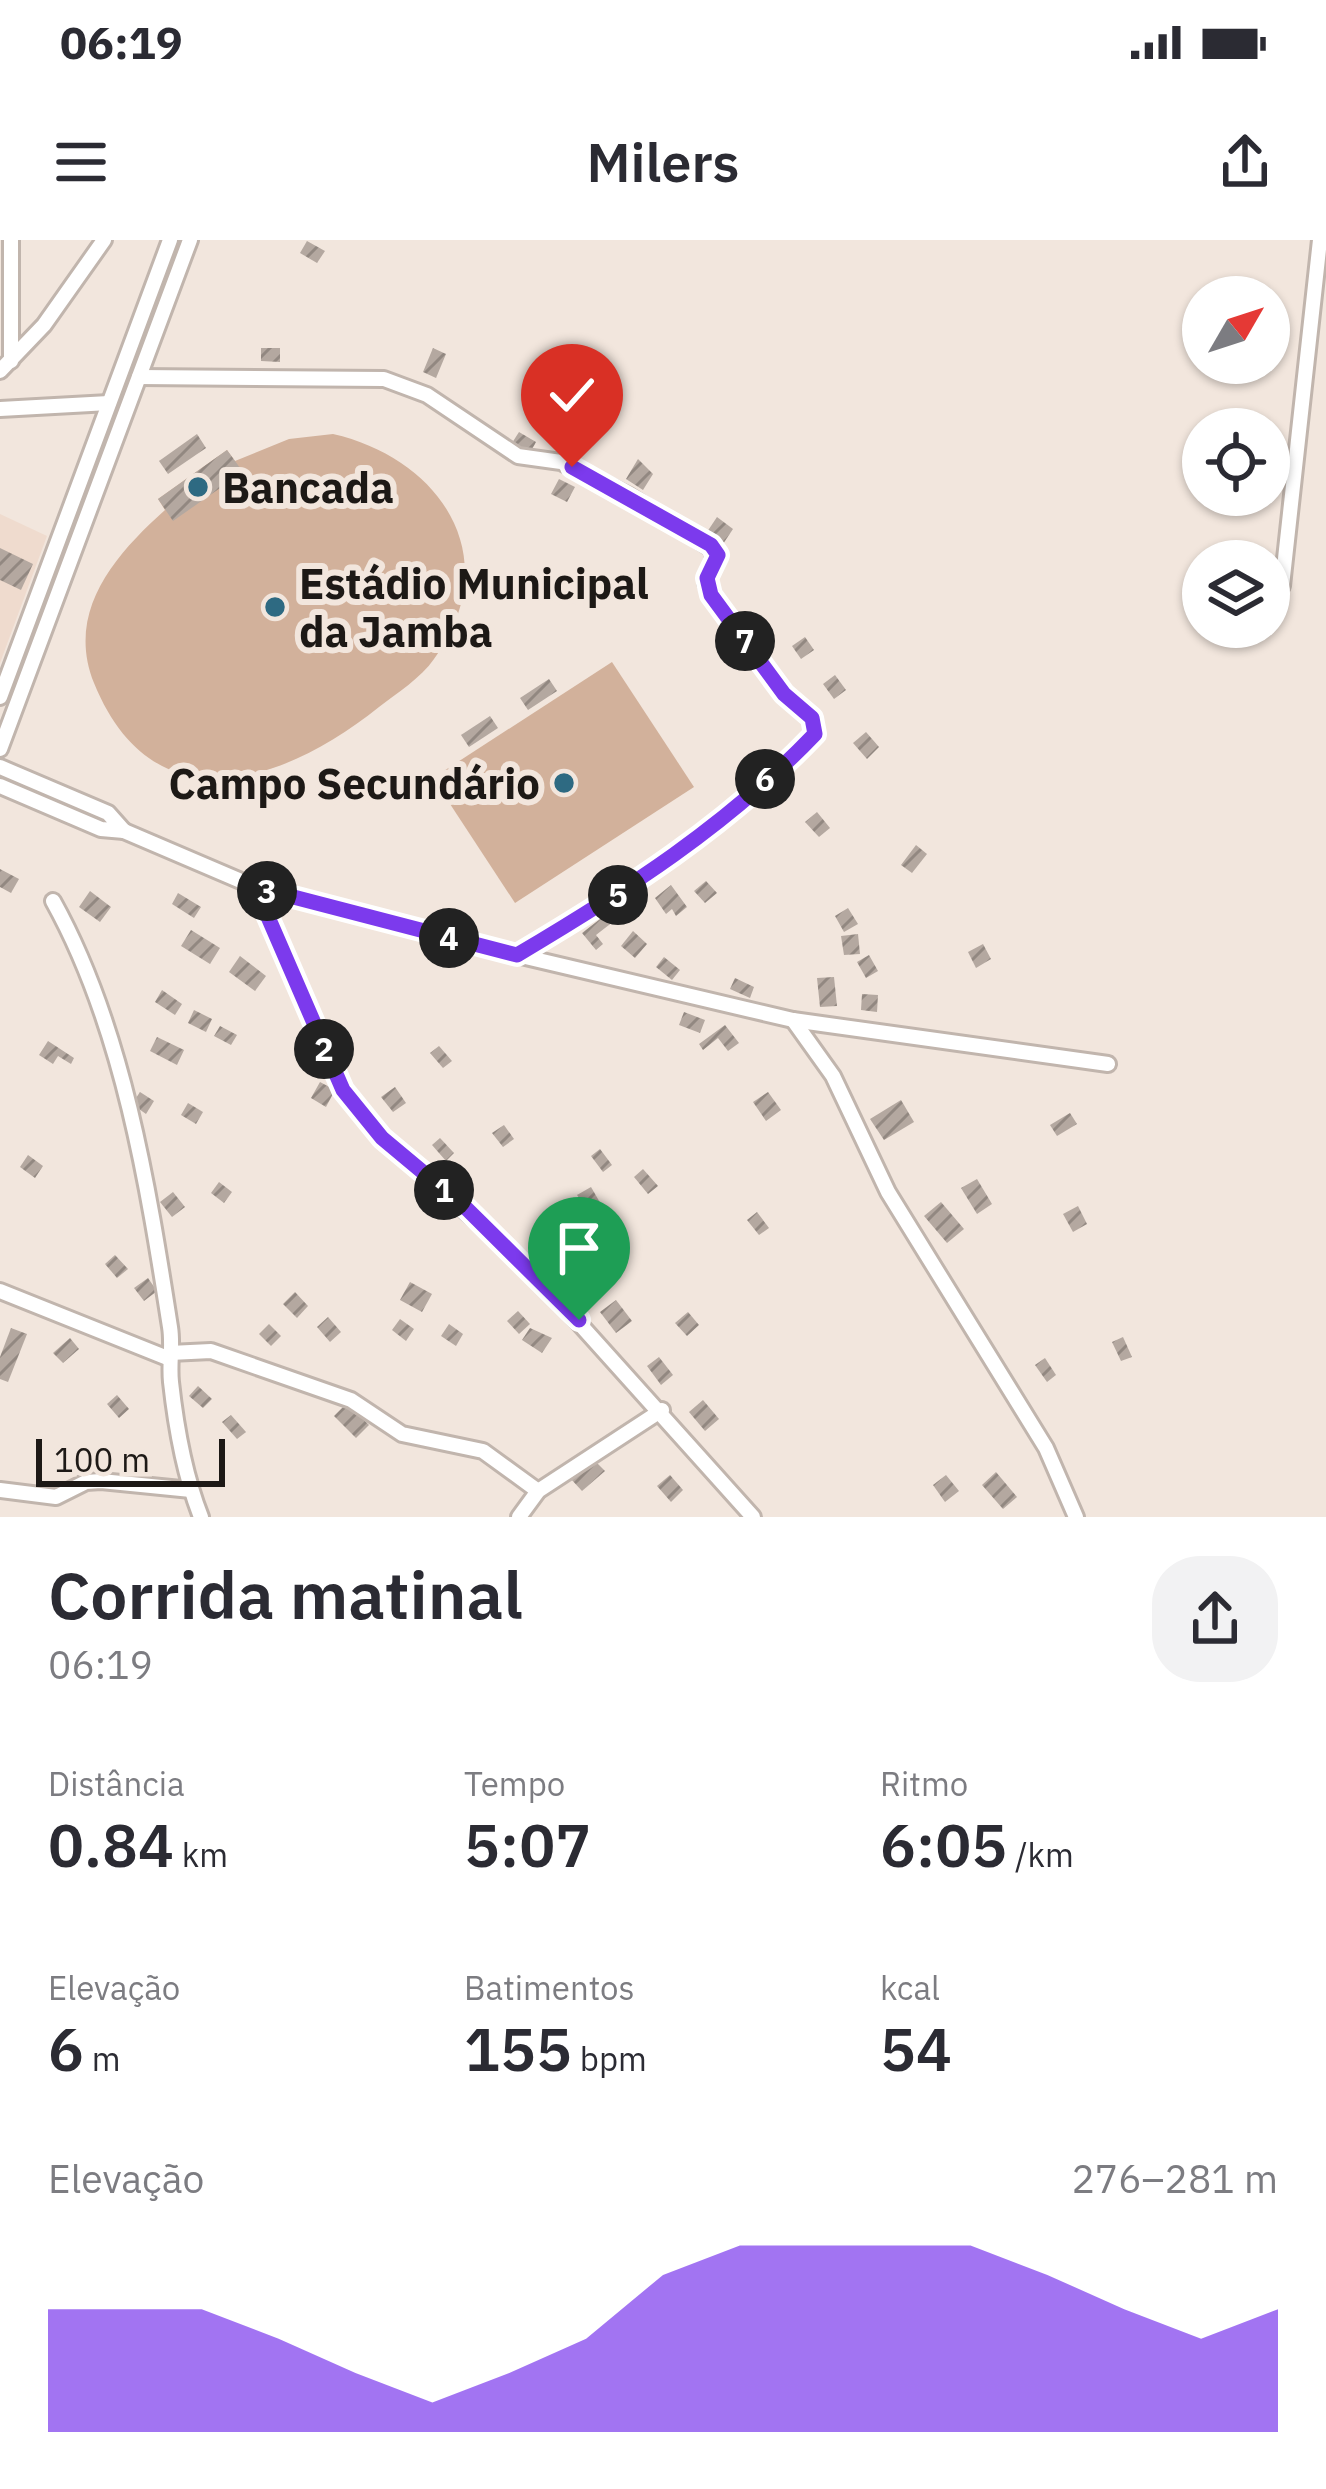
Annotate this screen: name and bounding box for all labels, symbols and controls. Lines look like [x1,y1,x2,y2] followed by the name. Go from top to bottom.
[60,13,183,71] text: 06:19
[586,127,740,197] text: Milers
[48,129,114,195] icon: menu
[1212,129,1278,195] icon: share
[1182,276,1290,384] north arrow
[1182,276,1290,648] map controls
[521,344,623,467] pin
[539,362,605,428] icon: check
[1182,408,1290,516] button: locate
[222,460,394,515] place label: Bancada
[185,474,211,500] marker: Bancada
[1182,540,1290,648] button: layers
[299,556,649,659] place label: Estádio Municipal da Jamba
[262,594,288,620] marker: Estádio Municipal da Jamba
[715,611,775,671] pin: 7
[735,619,755,662] text: 7
[735,749,795,809] pin: 6
[168,756,540,811] place label: Campo Secundário
[755,757,775,800] text: 6
[551,770,577,796] marker: Campo Secundário
[237,861,297,921] pin: 3
[588,865,648,925] pin: 5
[257,869,277,912] text: 3
[608,873,628,916] text: 5
[419,908,479,968] pin: 4
[439,916,459,959] text: 4
[294,1019,354,1079] pin: 2
[314,1027,334,1070] text: 2
[414,1160,474,1220] pin: 1
[434,1168,454,1211] text: 1
[528,1197,630,1320] pin
[546,1215,612,1281] icon: arrive
[36,1433,225,1486] scale bar
[54,1438,150,1481] text: 100 m
[48,1551,523,1637] text: Corrida matinal
[1152,1556,1278,1682] button: share
[48,1639,153,1690] text: 06:19
[48,1762,185,1805] text: Distância
[464,1762,565,1805] text: Tempo
[880,1762,968,1805] text: Ritmo
[48,1805,174,1884] text: 0.84
[464,1805,591,1884] text: 5:07
[880,1805,1007,1884] text: 6:05
[174,1833,228,1876] text: km
[1007,1833,1074,1876] text: /km
[48,1966,180,2009] text: Elevação
[464,1966,635,2009] text: Batimentos
[880,1966,940,2009] text: kcal
[48,2009,84,2088] text: 6
[464,2009,572,2088] text: 155
[880,2009,952,2088] text: 54
[84,2037,121,2080] text: m
[572,2037,647,2080] text: bpm
[48,2153,204,2204] text: Elevação
[1071,2153,1278,2204] text: 276–281 m

